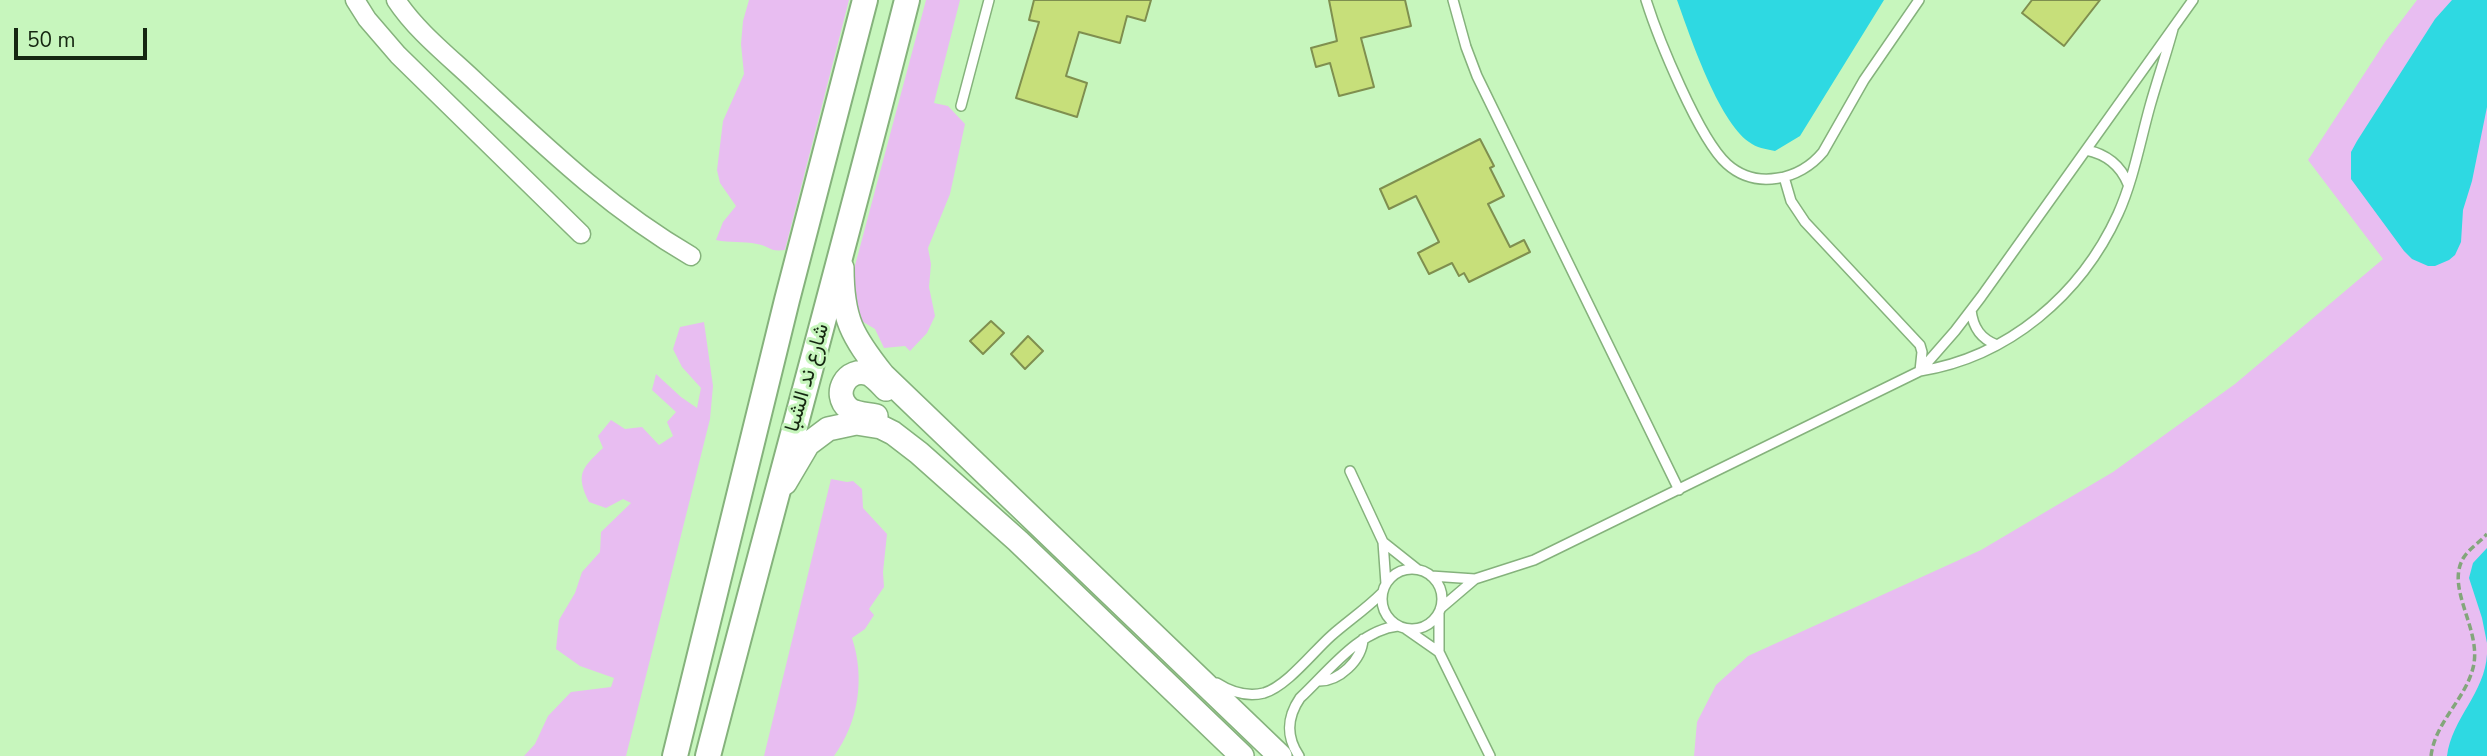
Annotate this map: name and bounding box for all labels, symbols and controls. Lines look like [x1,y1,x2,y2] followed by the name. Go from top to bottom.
[18,14,150,58] scale bar
[27,26,76,54] text: 50 m
[781,321,835,435] street label: شارع ند الشبا

